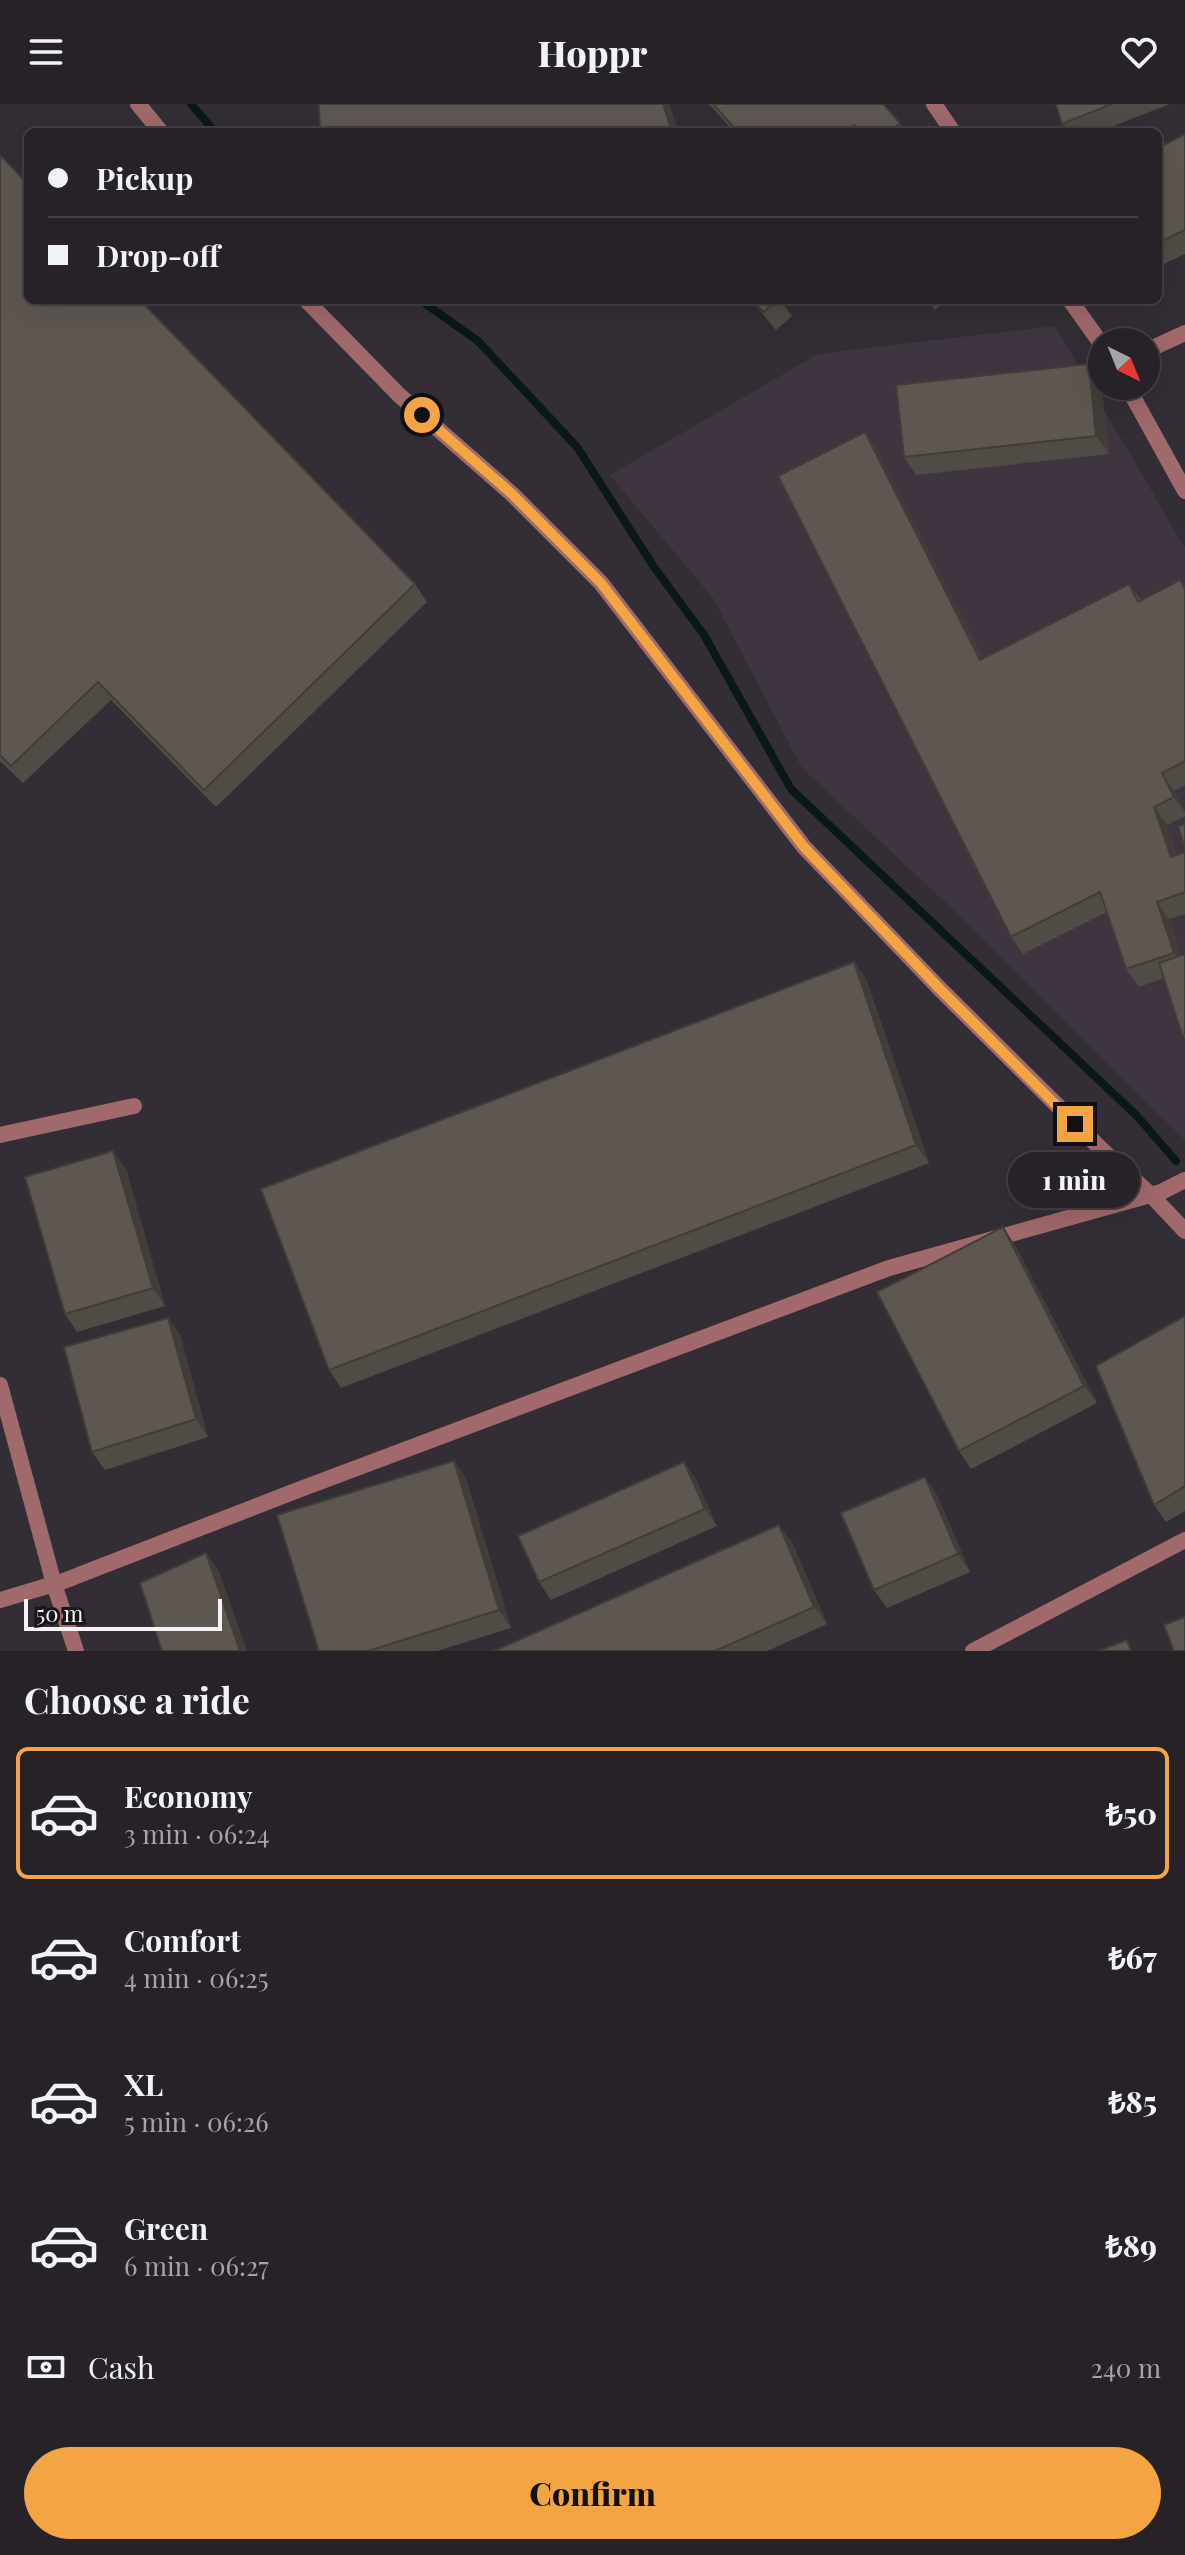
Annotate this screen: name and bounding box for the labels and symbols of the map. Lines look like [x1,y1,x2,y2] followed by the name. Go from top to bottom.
[1088,328,1160,400] north arrow
[404,397,440,433] route start
[1057,1106,1093,1142] route end
[1009,1152,1141,1208] callout: 1 min
[24,1595,222,1631] scale bar

